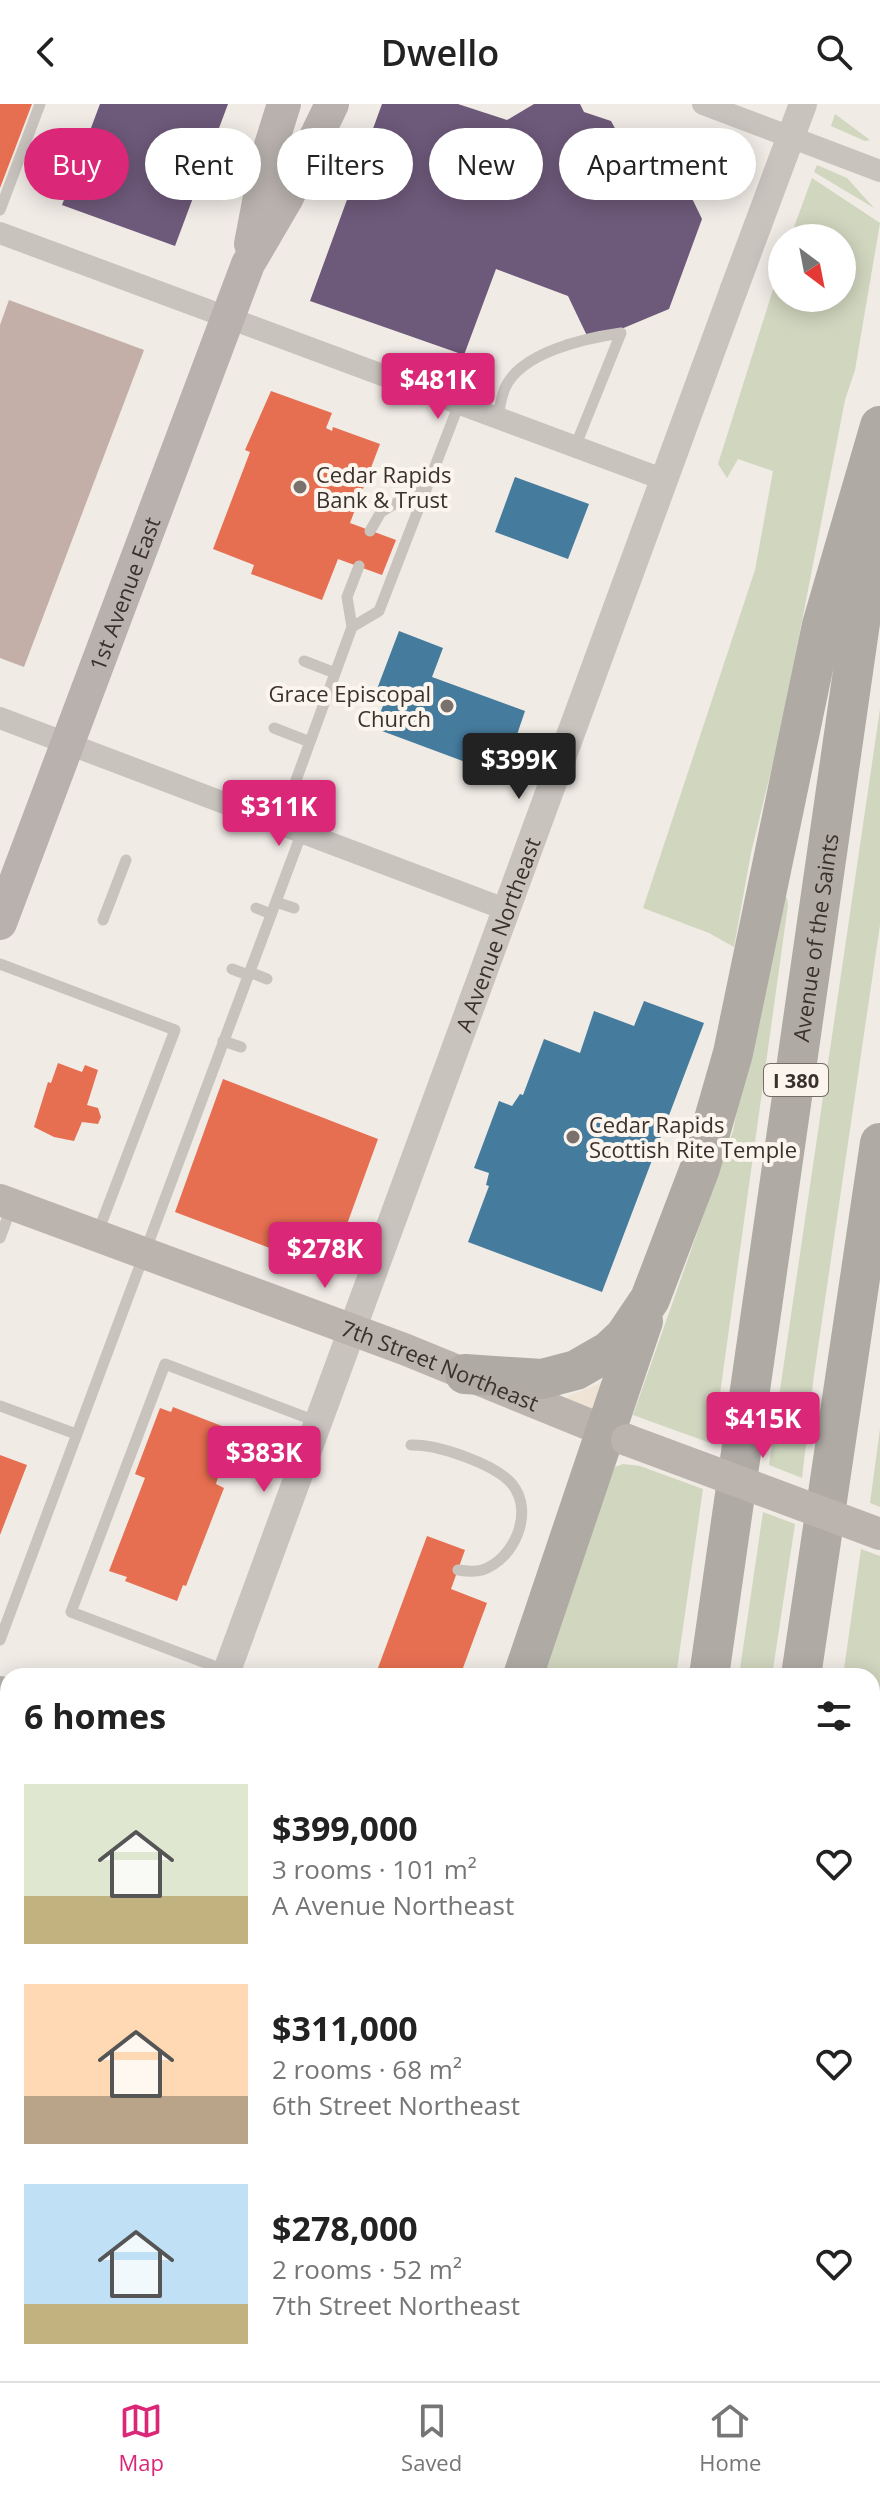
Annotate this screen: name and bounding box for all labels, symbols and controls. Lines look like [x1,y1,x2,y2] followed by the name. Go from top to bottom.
[381,28,499,77] text: Dwello
[24,30,68,74] icon: back
[812,30,856,74] icon: search
[24,128,129,200] chip: Buy
[145,128,261,200] chip: Rent
[277,128,413,200] chip: Filters
[429,128,543,200] chip: New
[559,128,756,200] chip: Apartment
[768,224,856,312] north arrow
[768,224,856,312] map controls
[382,353,494,421] pin: $481K
[400,361,476,397] text: $481K
[316,459,451,514] place label: Cedar Rapids Bank & Trust
[291,478,309,496] marker: Cedar Rapids Bank & Trust
[81,512,167,675] street label: 1st Avenue East
[268,678,431,733] place label: Grace Episcopal Church
[438,697,456,715] marker: Grace Episcopal Church
[463,733,575,801] pin: $399K
[481,741,557,777] text: $399K
[223,780,335,848] pin: $311K
[241,788,317,824] text: $311K
[785,832,845,1044] street label: Avenue of the Saints
[448,833,547,1036] street label: A Avenue Northeast
[764,1064,828,1096] road number: I 380
[589,1109,797,1164] place label: Cedar Rapids Scottish Rite Temple
[564,1128,582,1146] marker: Cedar Rapids Scottish Rite Temple
[269,1222,381,1290] pin: $278K
[287,1230,363,1266] text: $278K
[337,1312,543,1417] street label: 7th Street Northeast
[707,1392,819,1460] pin: $415K
[725,1400,801,1436] text: $415K
[208,1426,320,1494] pin: $383K
[226,1434,302,1470] text: $383K
[24,1693,166,1739] text: 6 homes
[812,1694,856,1738] icon: filters
[272,1805,418,1851] text: $399,000
[88,1816,184,1912] icon: home
[812,1842,856,1886] icon: heart
[272,1851,477,1887] text: 3 rooms · 101 m²
[272,1887,514,1923] text: A Avenue Northeast
[272,2005,418,2051] text: $311,000
[88,2016,184,2112] icon: home
[812,2042,856,2086] icon: heart
[272,2051,462,2087] text: 2 rooms · 68 m²
[272,2087,520,2123] text: 6th Street Northeast
[272,2205,418,2251] text: $278,000
[88,2216,184,2312] icon: home
[812,2242,856,2286] icon: heart
[272,2251,462,2287] text: 2 rooms · 52 m²
[272,2287,520,2323] text: 7th Street Northeast
[119,2399,164,2477] tab: Map
[401,2399,462,2477] tab: Saved
[699,2399,761,2477] tab: Home

